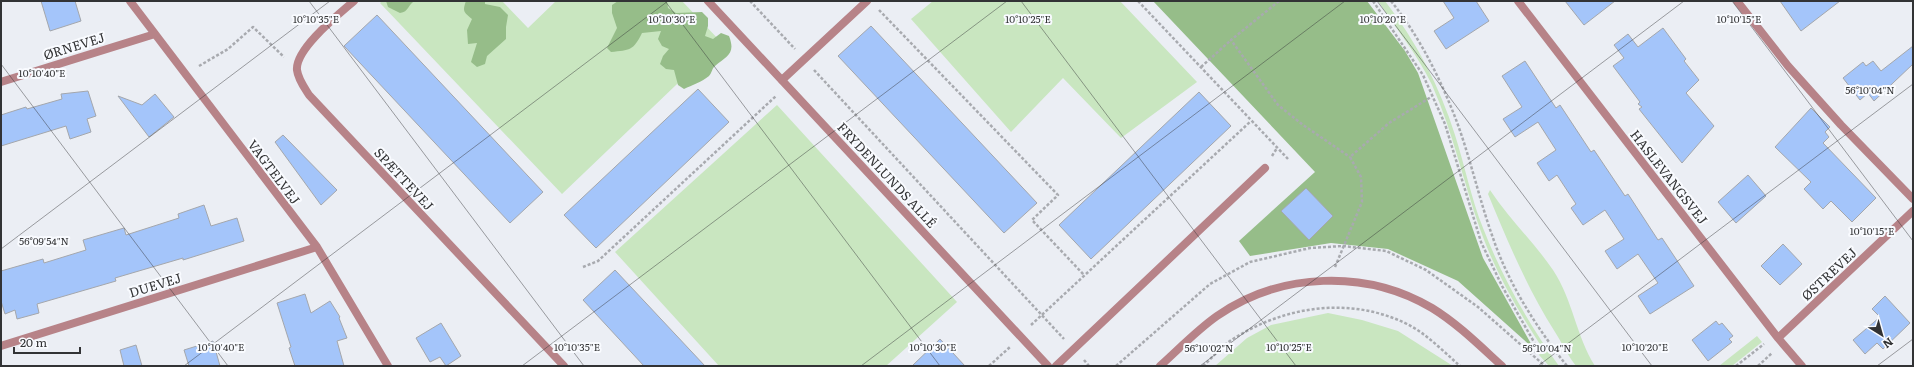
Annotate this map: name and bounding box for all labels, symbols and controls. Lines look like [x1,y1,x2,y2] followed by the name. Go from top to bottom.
[293,11,339,26] text: 10°10'35"E
[649,11,695,26] text: 10°10'30"E
[1005,11,1051,26] text: 10°10'25"E
[1360,11,1406,26] text: 10°10'20"E
[1717,11,1761,26] text: 10°10'15"E
[41,27,107,64] street label: ØRNEVEJ
[19,65,65,80] text: 10°10'40"E
[1845,82,1895,97] text: 56°10'04"N
[833,118,941,232] street label: FRYDENLUNDS ALLÉ
[1626,125,1712,228] street label: HASLEVANGSVEJ
[244,135,305,208] street label: VAGTELVEJ
[370,143,438,214] street label: SPÆTTEVEJ
[1850,223,1894,238] text: 10°10'15"E
[19,233,69,248] text: 56°09'54"N
[1797,243,1861,304] street label: ØSTREVEJ
[126,268,183,301] street label: DUEVEJ
[1862,315,1902,355] north arrow
[14,329,80,355] scale bar
[20,333,47,351] text: 20 m
[1880,335,1897,353] text: N
[198,339,244,354] text: 10°10'40"E
[554,339,600,354] text: 10°10'35"E
[910,339,956,354] text: 10°10'30"E
[1266,339,1312,354] text: 10°10'25"E
[1622,339,1668,354] text: 10°10'20"E
[1185,340,1233,355] text: 56°10'02"N
[1522,340,1572,355] text: 56°10'04"N

